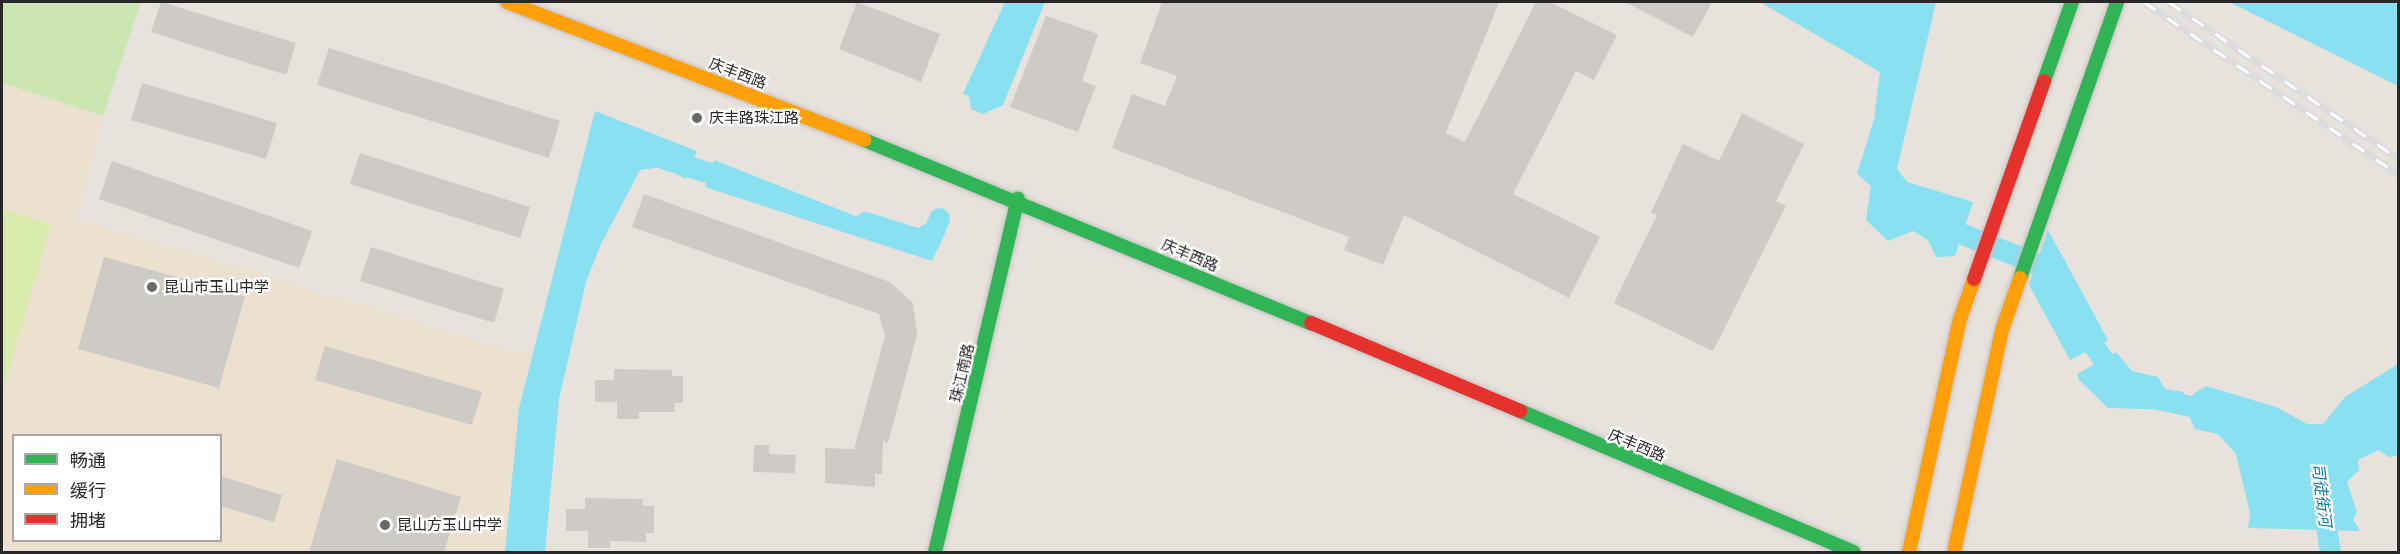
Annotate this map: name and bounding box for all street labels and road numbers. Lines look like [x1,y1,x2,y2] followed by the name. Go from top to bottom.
[707,54,769,92] street label: 庆丰西路
[1159,235,1221,275] street label: 庆丰西路
[946,342,978,404] street label: 珠江南路
[1606,425,1668,465] street label: 庆丰西路

